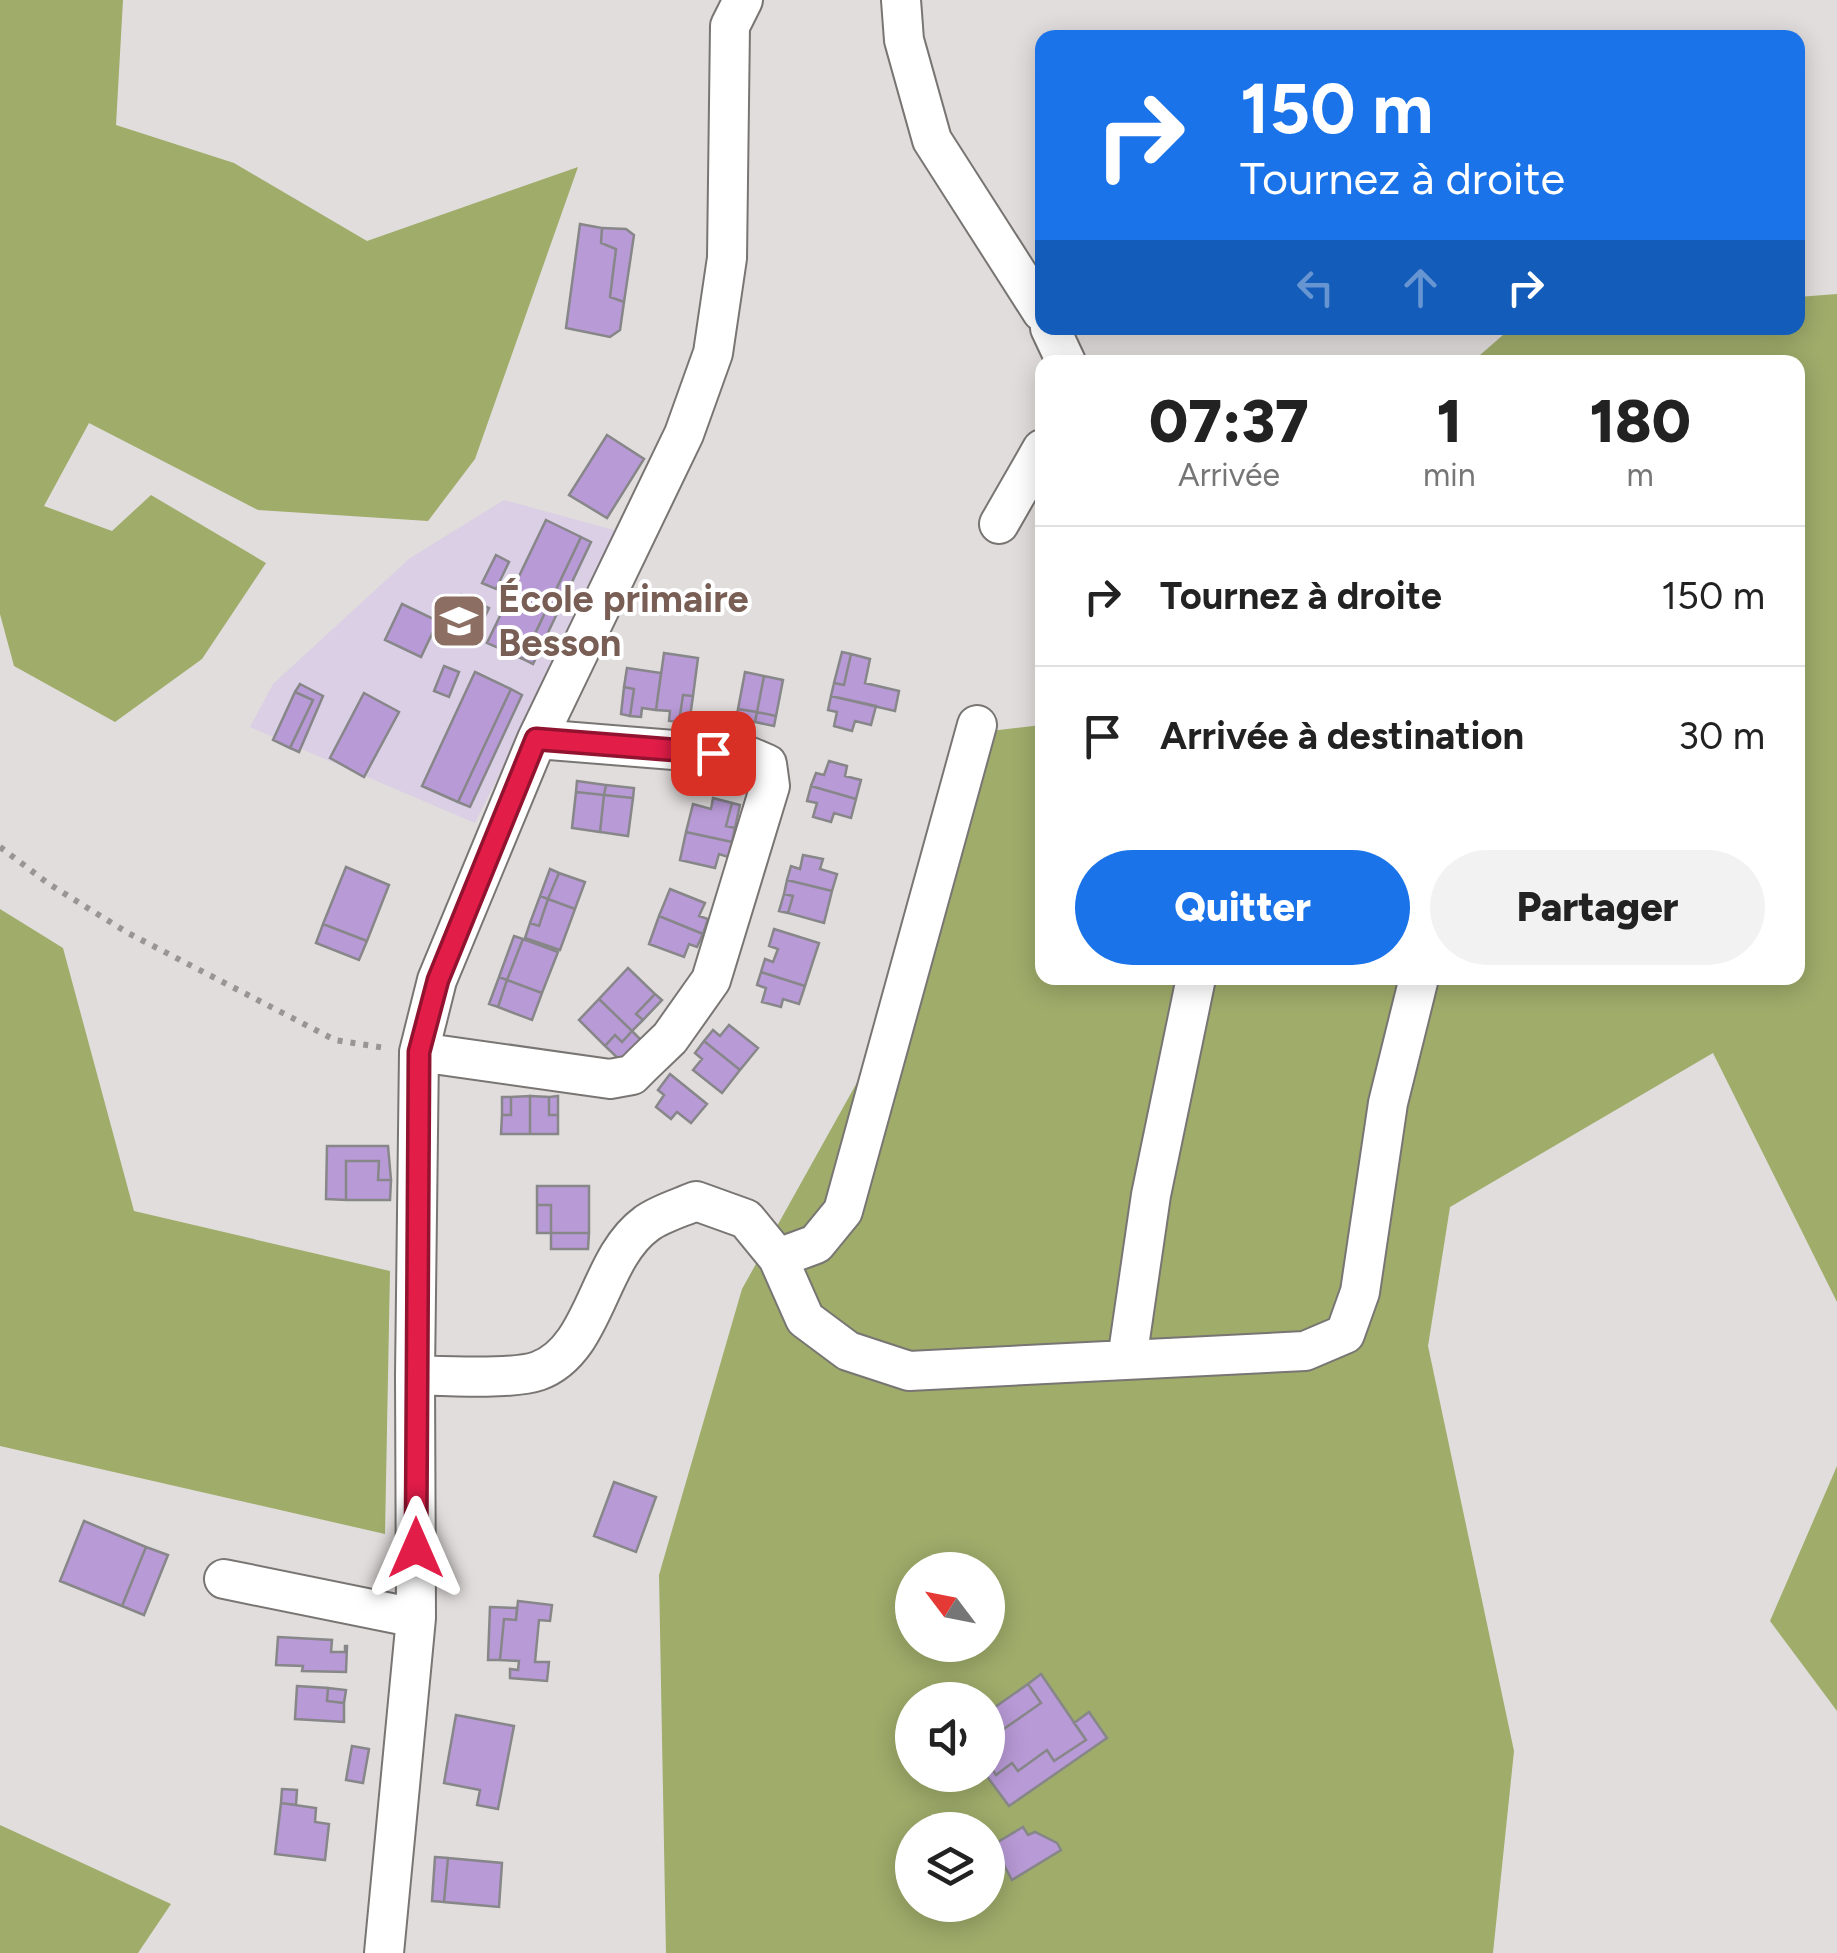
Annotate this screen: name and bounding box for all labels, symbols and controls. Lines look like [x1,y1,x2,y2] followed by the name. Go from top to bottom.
[1240,66,1433,151] text: 150 m
[1075,70,1205,200] icon: right
[1240,151,1565,205] text: Tournez à droite
[1288,260,1343,315] icon: left
[1393,260,1448,315] icon: ahead
[1498,260,1553,315] icon: right
[1149,385,1309,457] text: 07:37
[1436,385,1462,457] text: 1
[1590,385,1691,457] text: 180
[1178,456,1280,494] text: Arrivée
[1423,456,1476,494] text: min
[1627,456,1654,494] text: m
[1075,569,1130,624] icon: right
[1160,573,1442,619] text: Tournez à droite
[1661,573,1765,619] text: 150 m
[498,576,749,666] place label: École primaire Besson
[429,591,489,651] school or university icon: École primaire Besson
[1075,709,1130,764] icon: arrive
[671,711,756,796] pin
[1160,713,1524,759] text: Arrivée à destination
[1678,713,1765,759] text: 30 m
[686,726,741,781] icon: arrive
[1075,850,1410,965] button: Quitter
[1430,850,1765,965] button: Partager
[364,1496,468,1600] position arrow
[895,1552,1005,1662] north arrow
[895,1552,1005,1922] map controls
[895,1682,1005,1792] button: sound
[895,1812,1005,1922] button: layers

